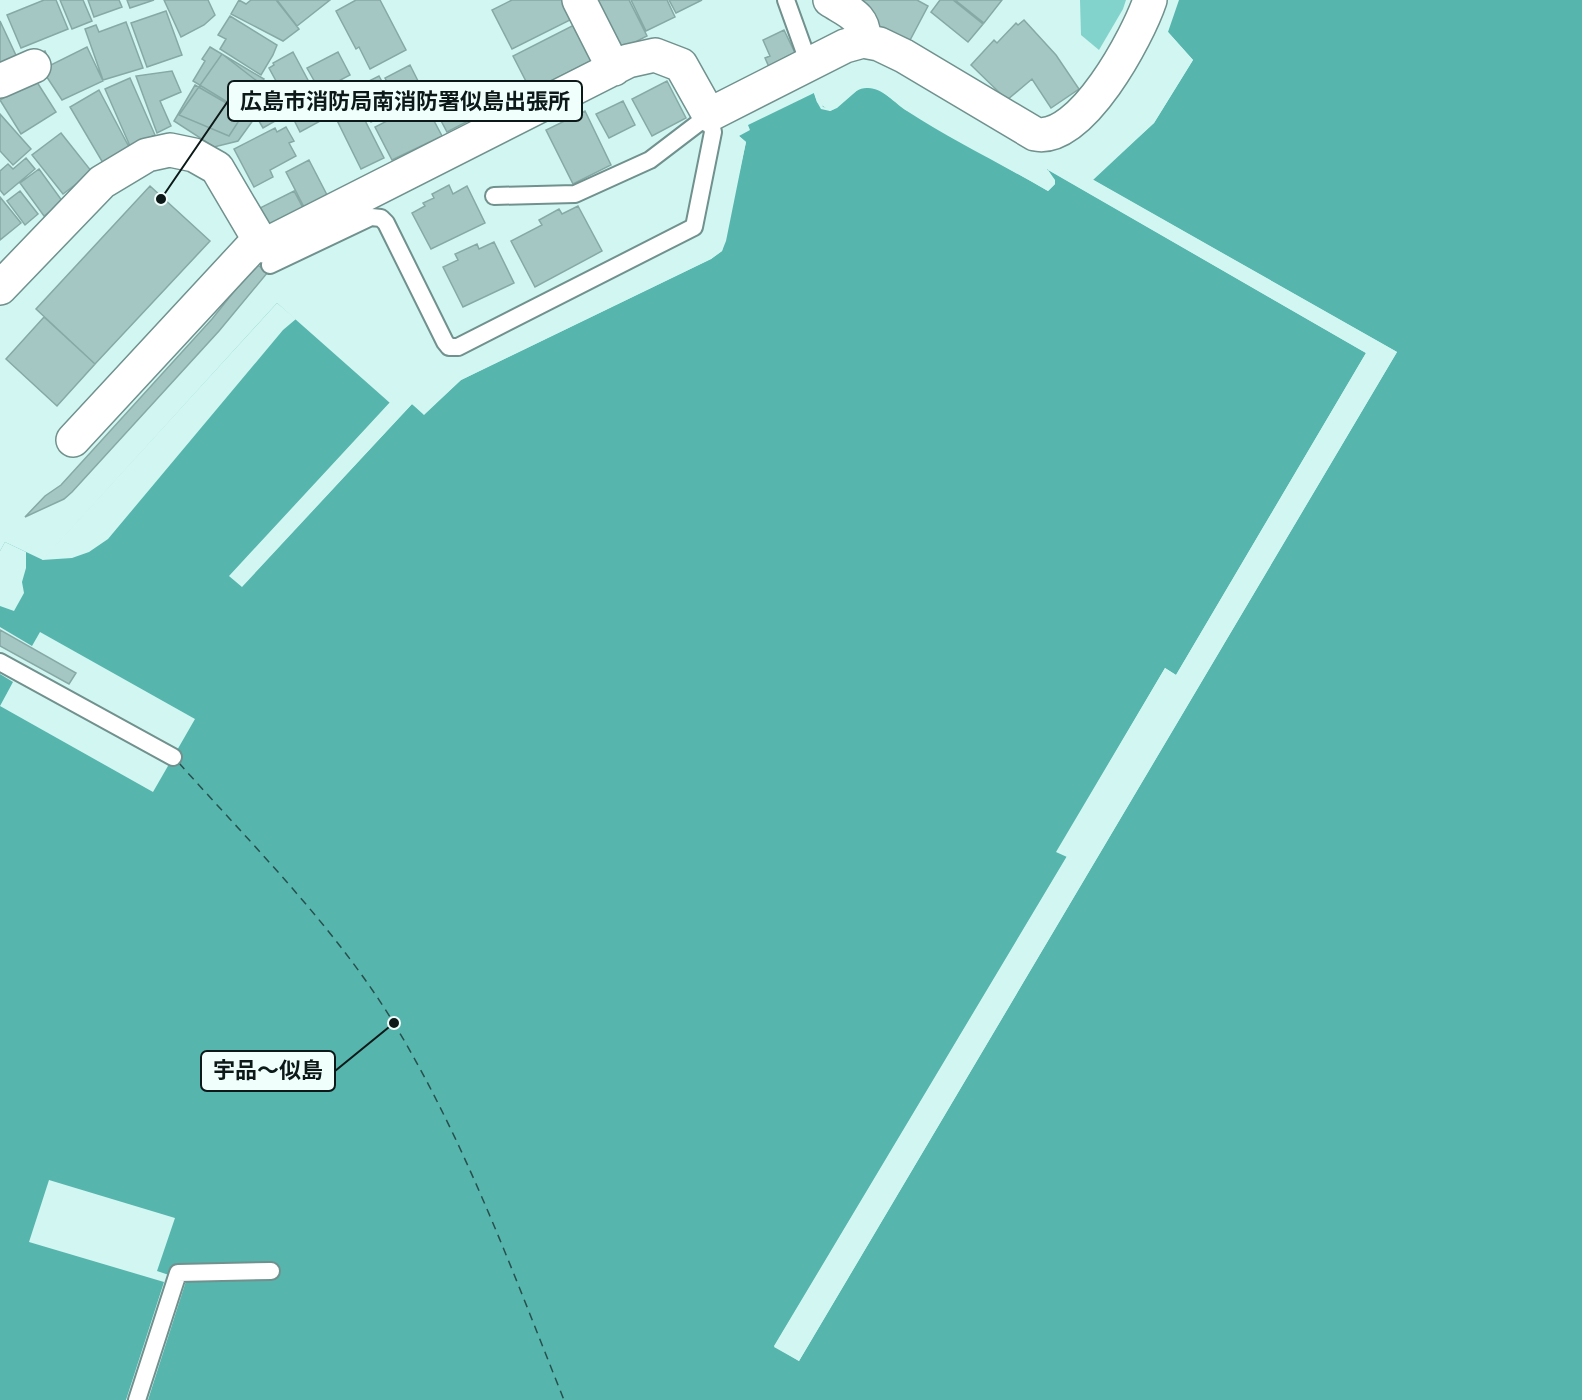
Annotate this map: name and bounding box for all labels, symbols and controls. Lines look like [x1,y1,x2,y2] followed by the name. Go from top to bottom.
[228,81,582,121] callout: 広島市消防局南消防署似島出張所
[240,89,570,114] text: 広島市消防局南消防署似島出張所
[201,1051,335,1091] callout: 宇品～似島
[213,1058,323,1083] text: 宇品～似島

